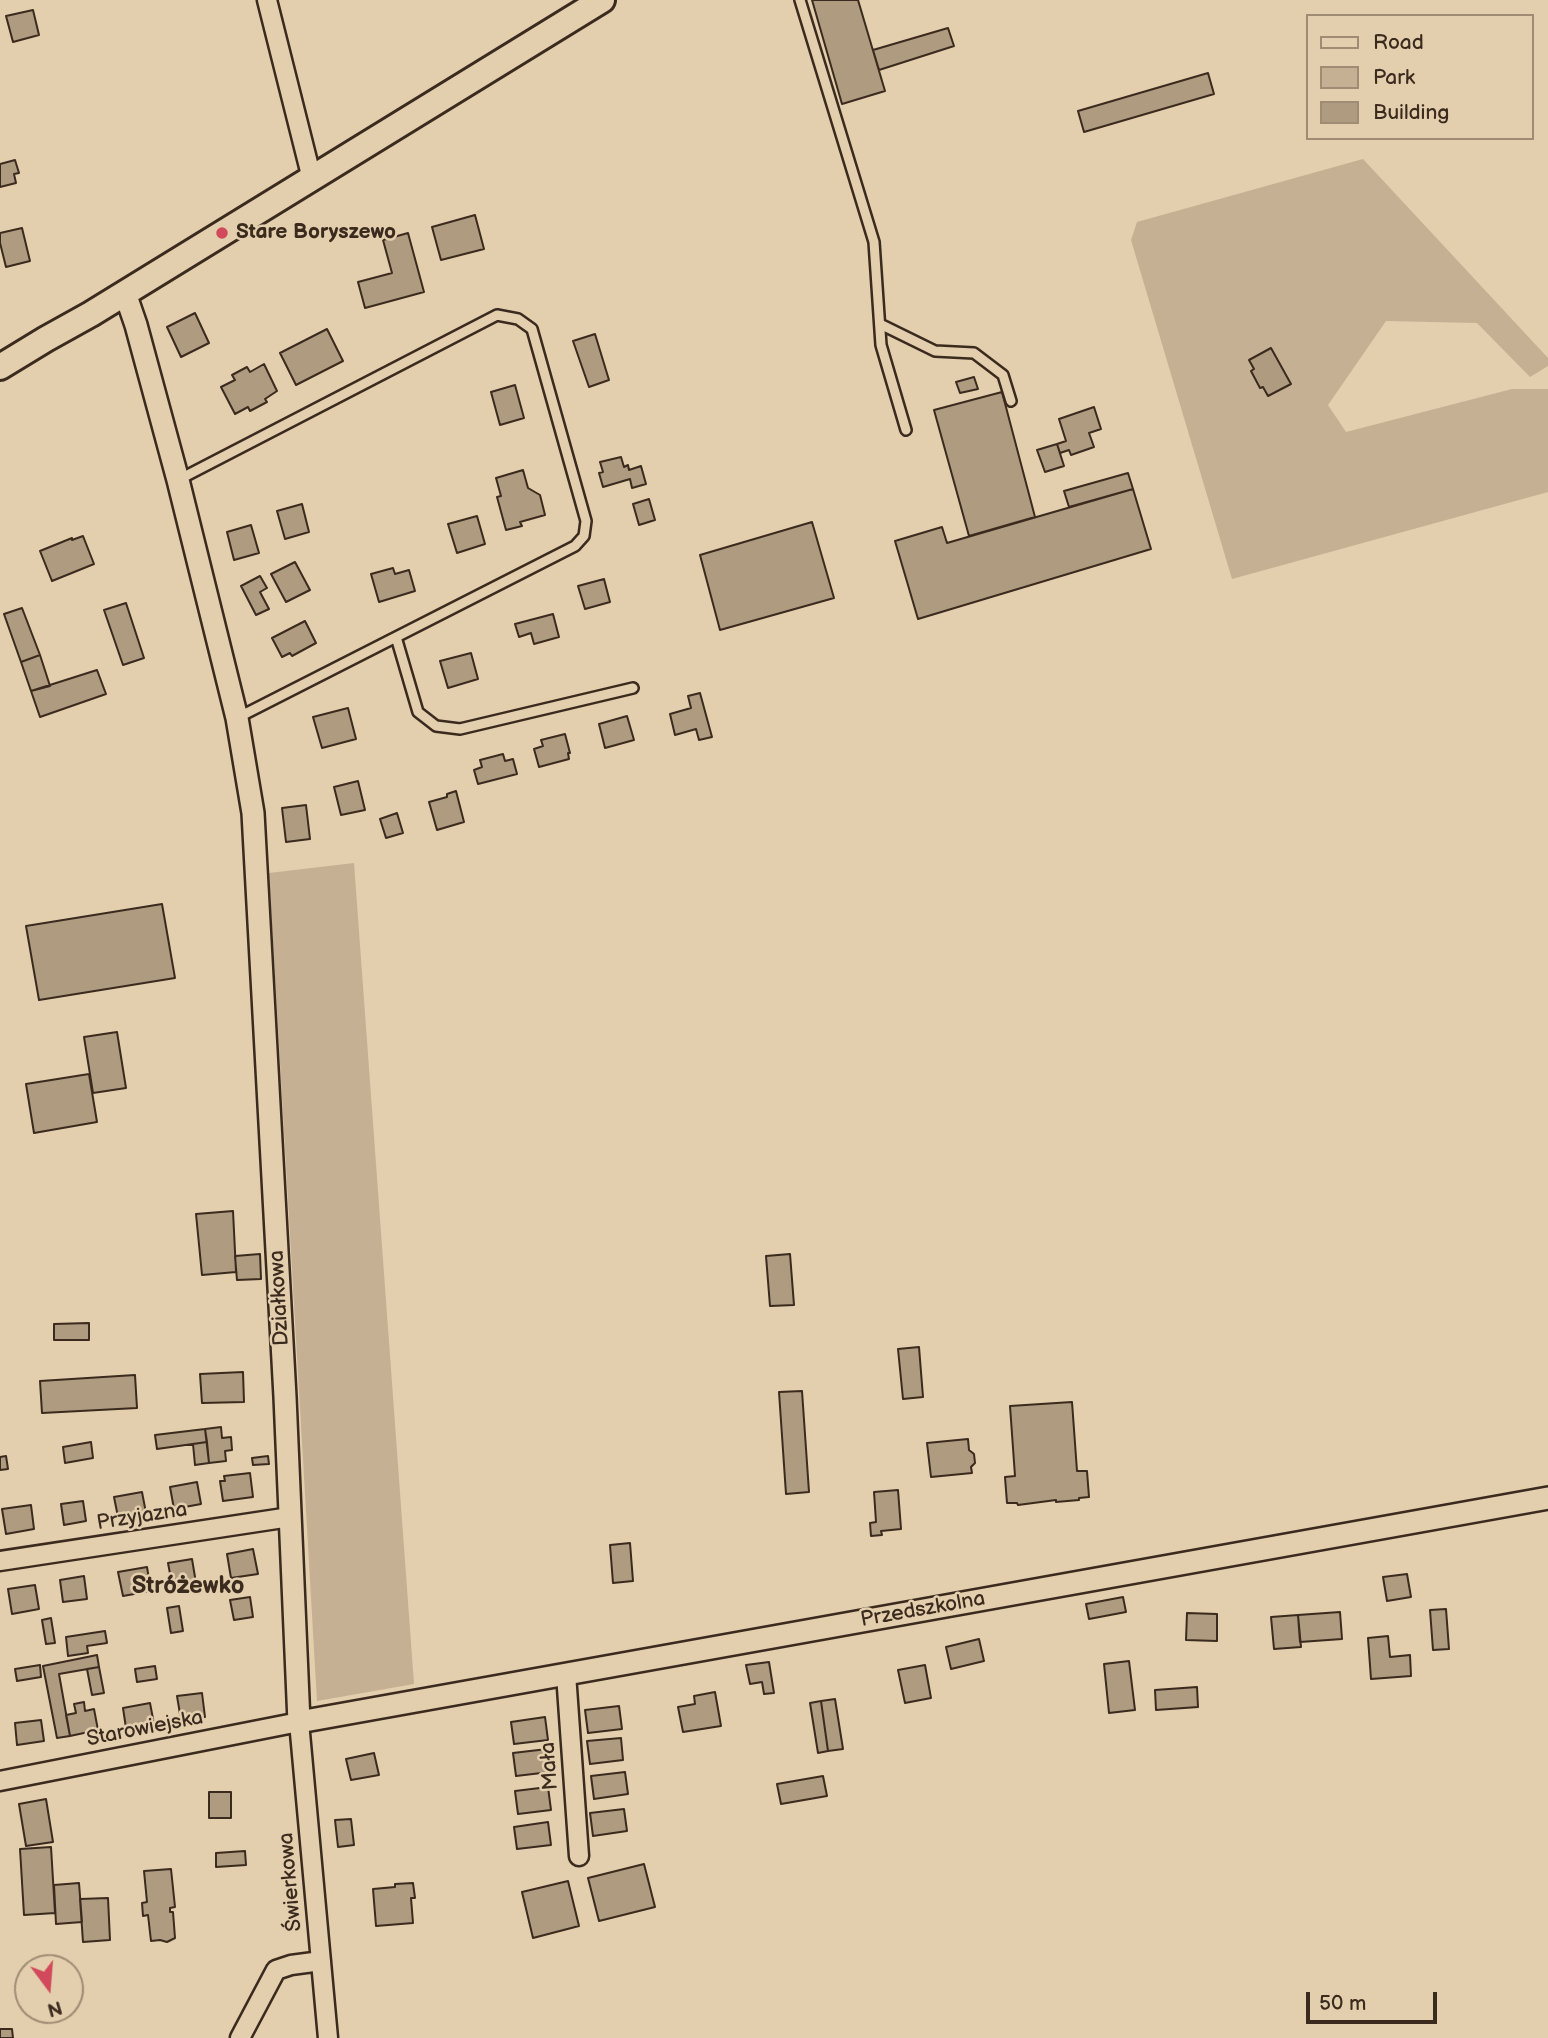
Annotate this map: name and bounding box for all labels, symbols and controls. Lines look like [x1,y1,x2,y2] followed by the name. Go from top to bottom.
[1306,14,1534,140] legend
[1373,30,1424,55] text: Road
[1373,65,1415,90] text: Park
[1373,100,1449,125] text: Building
[236,220,396,246] place label: Stare Boryszewo
[214,225,230,241] marker: Stare Boryszewo
[265,1249,295,1347] street label: Działkowa
[95,1497,189,1537] street label: Przyjazna
[132,1573,244,1601] district label: Stróżewko
[859,1587,987,1633] street label: Przedszkolna
[85,1705,205,1753] street label: Starowiejska
[536,1741,564,1791] street label: Mała
[274,1831,308,1933] street label: Świerkowa
[14,1954,84,2024] north arrow
[1310,1979,1441,2023] scale bar
[1319,1991,1366,2016] text: 50 m
[44,1995,64,2021] text: N

